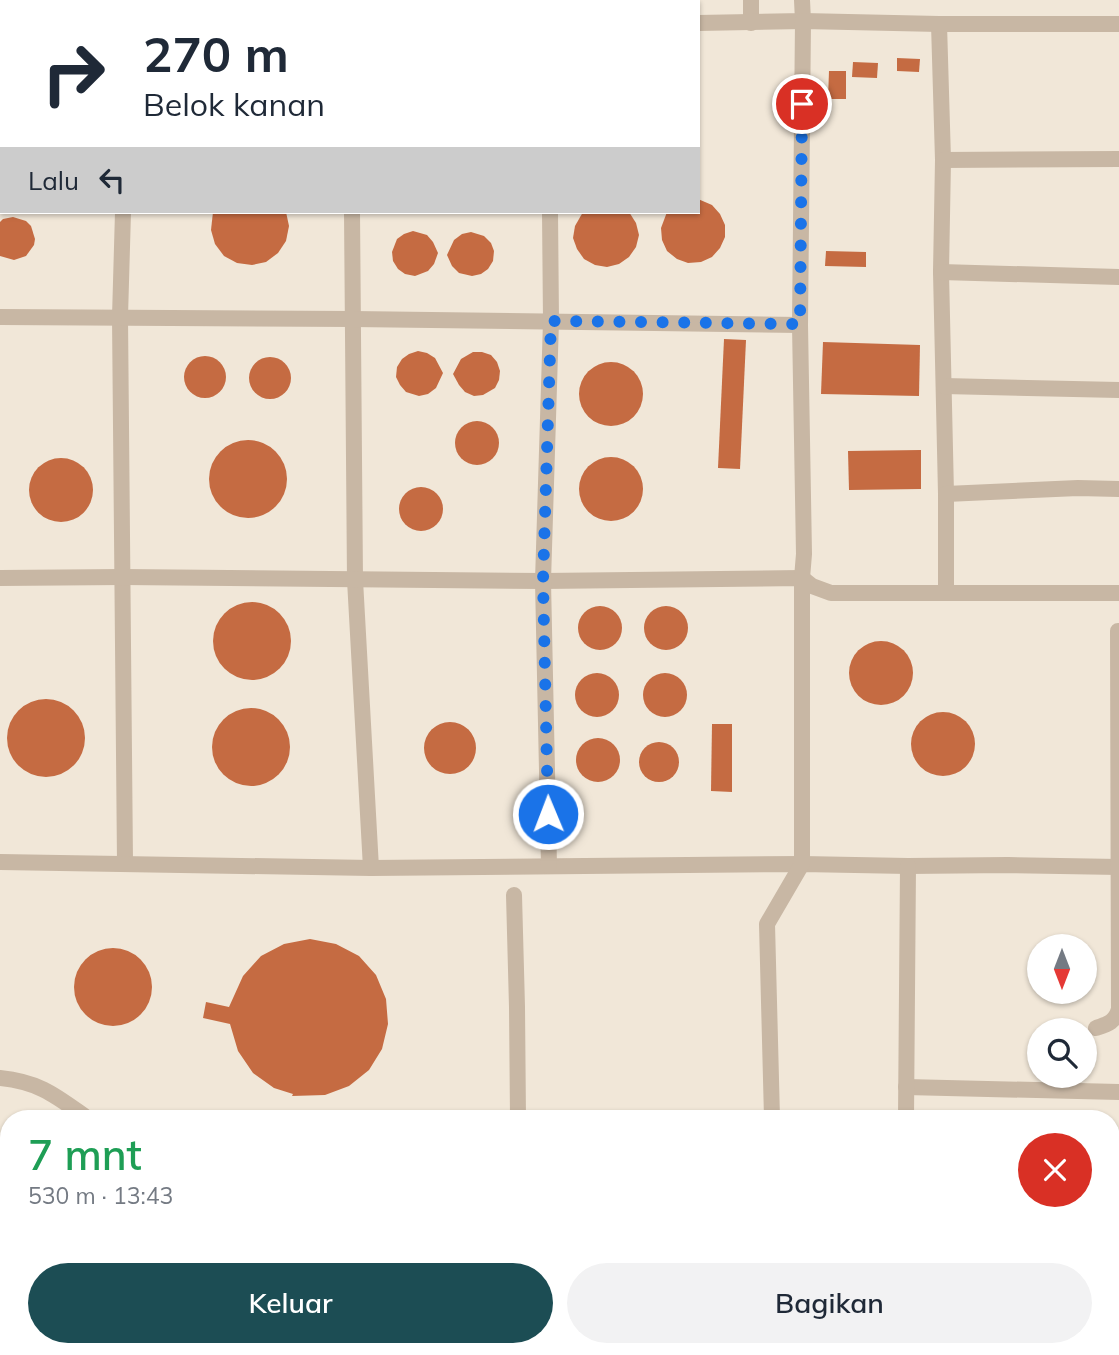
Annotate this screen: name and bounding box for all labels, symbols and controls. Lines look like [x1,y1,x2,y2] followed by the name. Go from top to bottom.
[143,23,289,84] text: 270 m
[28,28,119,119] icon: right
[772,74,832,134] pin
[143,84,325,124] text: Belok kanan
[783,85,821,123] icon: arrive
[93,161,131,199] icon: left
[28,164,79,197] text: Lalu
[511,777,585,851] position arrow
[1027,934,1097,1004] north arrow
[1027,934,1097,1088] map controls
[1027,1018,1097,1088] button: search
[28,1128,142,1181] text: 7 mnt
[1018,1133,1092,1207] button: close
[28,1181,173,1210] text: 530 m · 13:43
[28,1263,553,1343] button: Keluar
[567,1263,1092,1343] button: Bagikan

